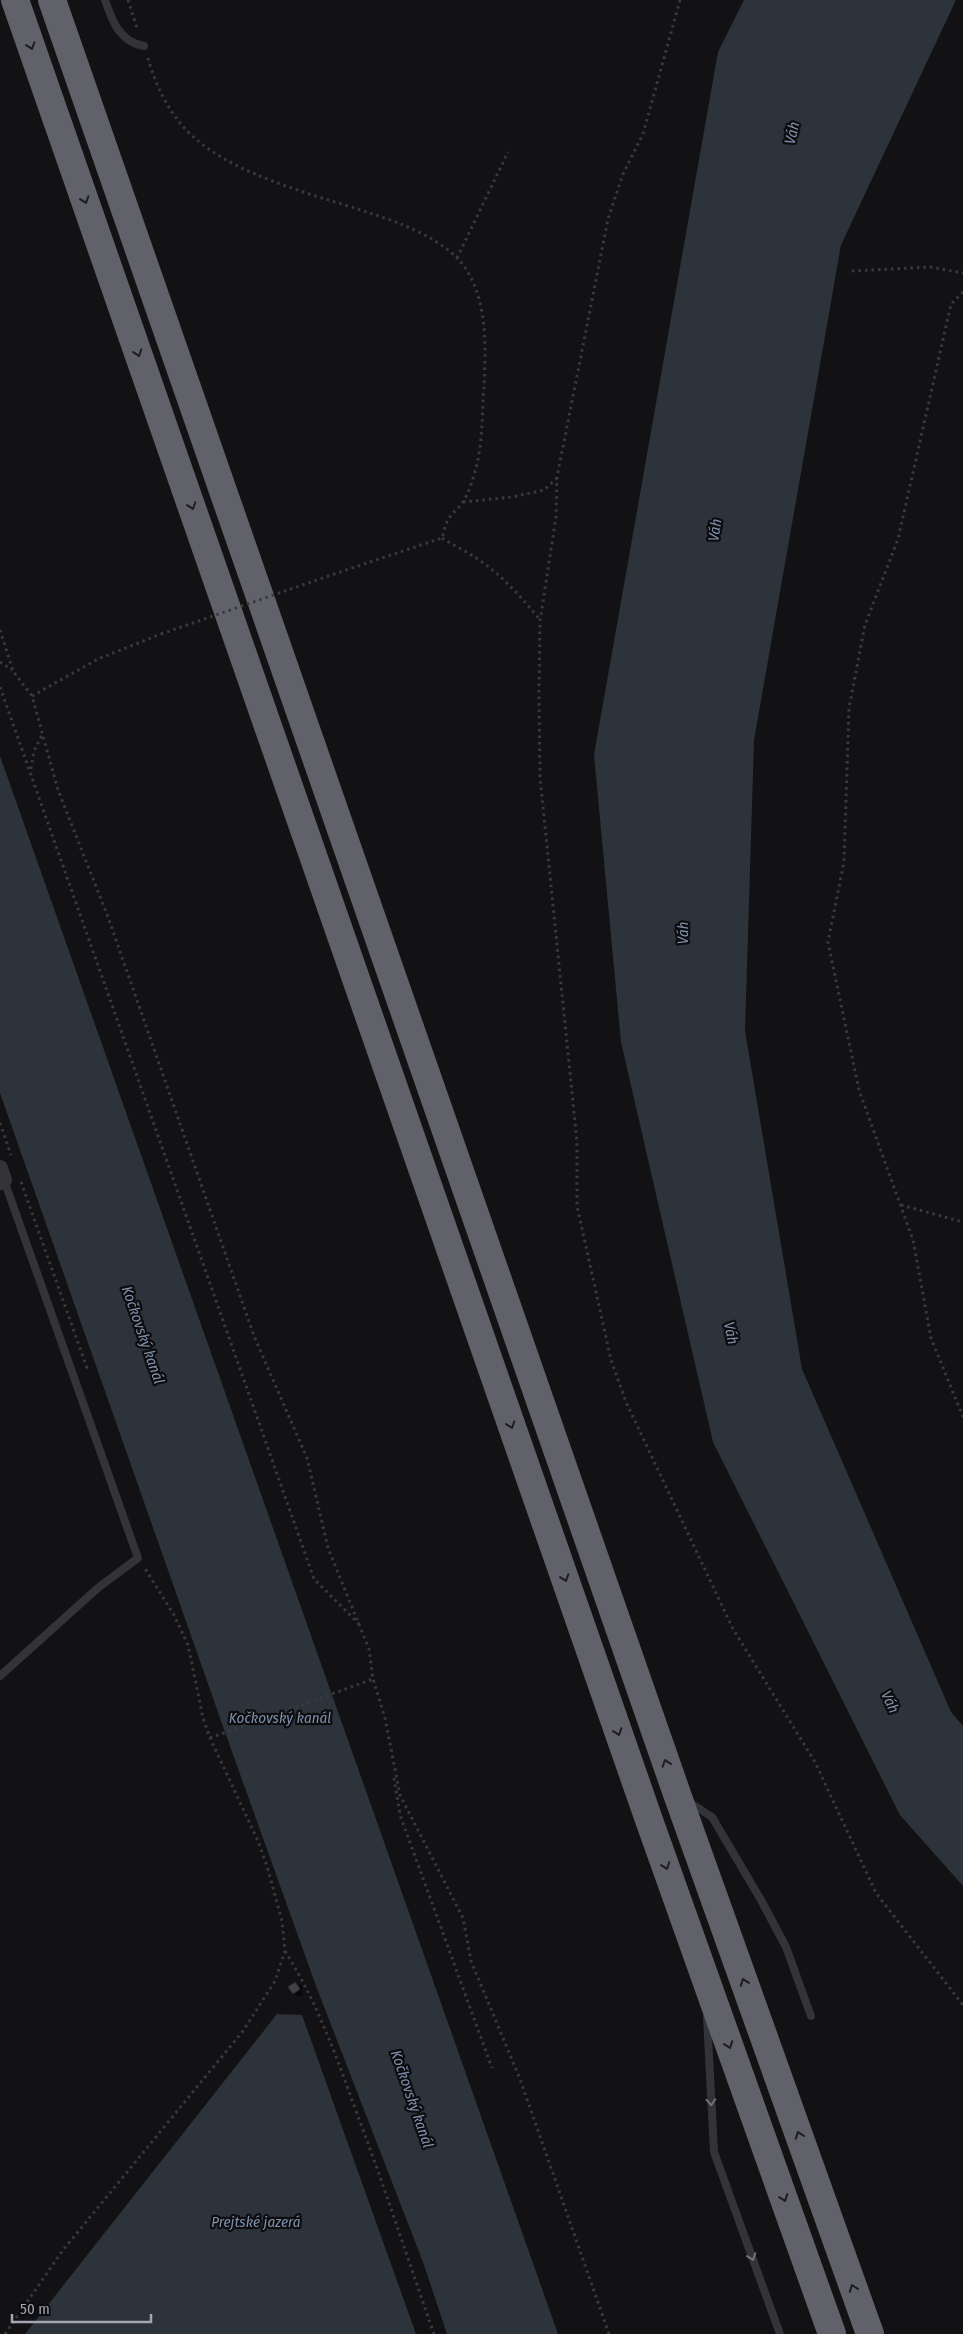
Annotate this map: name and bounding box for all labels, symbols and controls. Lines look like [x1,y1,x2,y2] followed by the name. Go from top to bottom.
[25,41,35,50] one-way arrow
[781,120,803,146] water label: Váh
[79,195,89,203] one-way arrow
[132,348,142,357] one-way arrow
[186,502,196,510] one-way arrow
[705,517,725,543] water label: Váh
[674,921,692,945] water label: Váh
[118,1284,168,1386] water label: Kočkovský kanál
[720,1320,742,1346] water label: Váh
[505,1420,515,1428] one-way arrow
[559,1573,569,1582] one-way arrow
[877,1688,903,1716] water label: Váh
[229,1709,331,1727] water label: Kočkovský kanál
[613,1727,623,1735] one-way arrow
[662,1759,672,1768] one-way arrow
[660,1861,670,1870] one-way arrow
[740,1978,750,1987] one-way arrow
[723,2040,733,2049] one-way arrow
[387,2048,437,2150] water label: Kočkovský kanál
[706,2098,717,2106] one-way arrow
[794,2131,804,2140] one-way arrow
[778,2193,788,2202] one-way arrow
[211,2213,301,2231] water label: Prejtské jazerá
[746,2252,756,2261] one-way arrow
[849,2284,859,2293] one-way arrow
[12,2292,151,2324] scale bar
[20,2300,50,2318] text: 50 m

